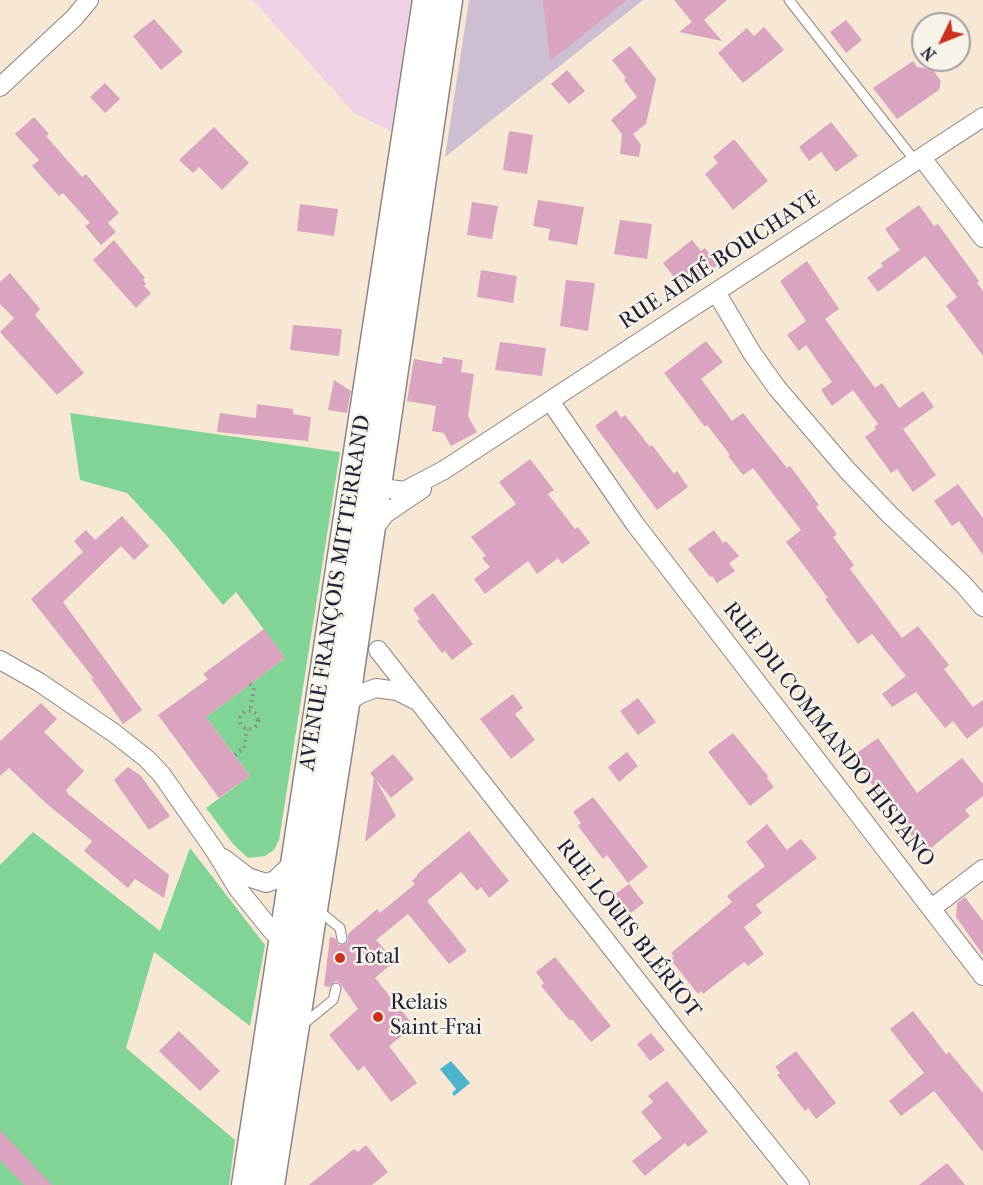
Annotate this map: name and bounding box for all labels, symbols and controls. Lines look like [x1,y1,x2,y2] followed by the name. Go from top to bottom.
[911,12,971,72] north arrow
[918,42,940,64] text: N
[615,186,825,336] street label: RUE AIMÉ BOUCHAYE
[295,413,377,773] street label: AVENUE FRANÇOIS MITTERRAND
[716,597,940,873] street label: RUE DU COMMANDO HISPANO
[550,834,706,1024] street label: RUE LOUIS BLÉRIOT
[352,945,400,971] place label: Total
[333,951,347,965] marker: Total
[390,991,482,1042] place label: Relais Saint-Frai
[371,1010,385,1024] marker: Relais Saint-Frai

